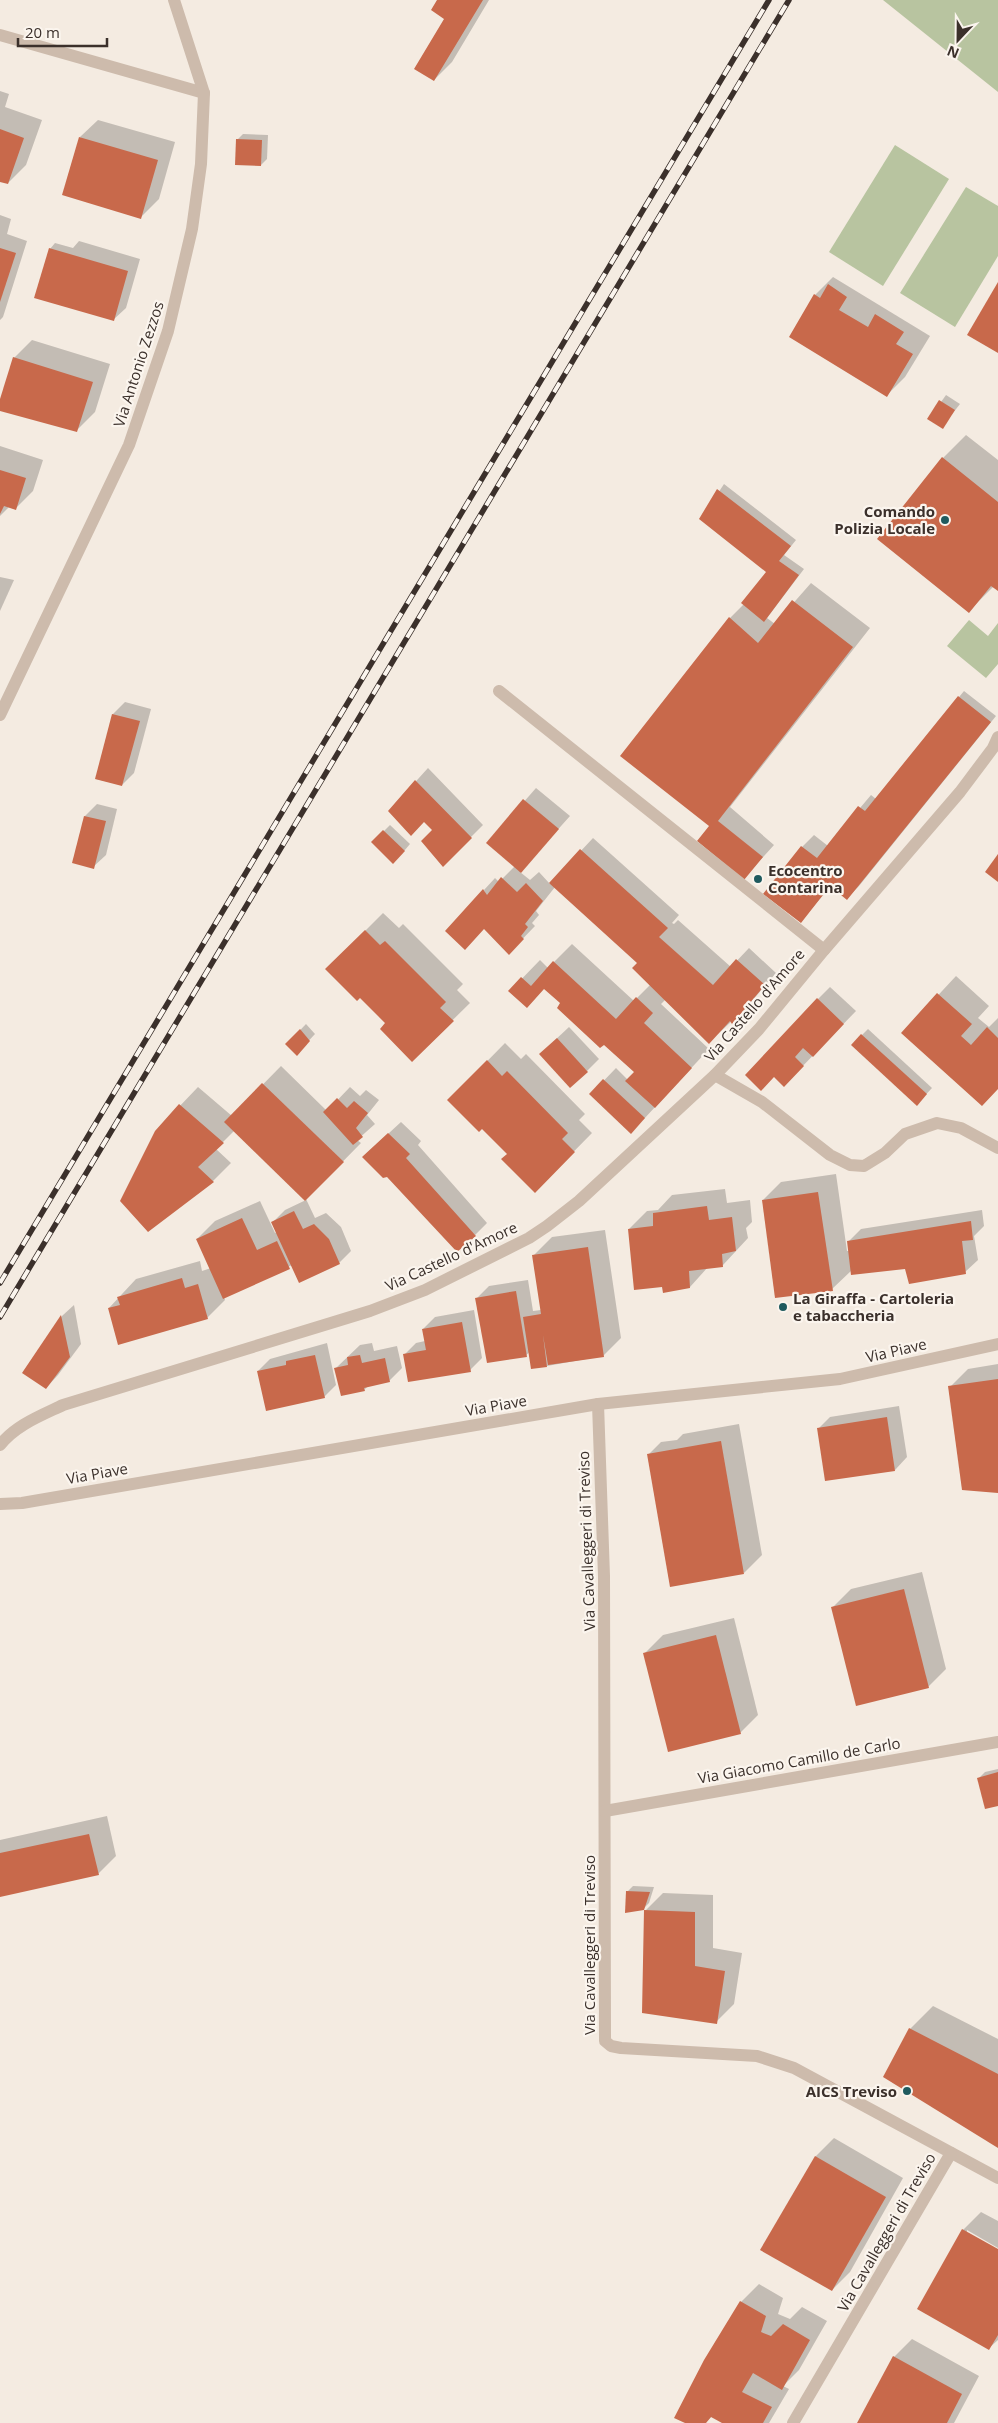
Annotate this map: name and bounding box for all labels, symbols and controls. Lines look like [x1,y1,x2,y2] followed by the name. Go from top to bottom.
[18,15,106,47] scale bar
[933,15,983,65] north arrow
[25,22,60,42] text: 20 m
[944,42,962,63] text: N
[108,299,168,429] street label: Via Antonio Zezzos
[834,501,935,538] place label: Comando Polizia Locale
[939,514,951,526] marker: Comando Polizia Locale
[768,860,843,897] place label: Ecocentro Contarina
[752,873,764,885] marker: Ecocentro Contarina
[699,944,809,1066] street label: Via Castello d'Amore
[382,1217,520,1295] street label: Via Castello d'Amore
[793,1288,954,1325] place label: La Giraffa - Cartoleria e tabaccheria
[777,1301,789,1313] marker: La Giraffa - Cartoleria e tabaccheria
[864,1333,928,1367] street label: Via Piave
[464,1390,528,1420] street label: Via Piave
[573,1451,599,1631] street label: Via Cavalleggeri di Treviso
[65,1458,129,1488] street label: Via Piave
[696,1732,902,1788] street label: Via Giacomo Camillo de Carlo
[579,1855,599,2035] street label: Via Cavalleggeri di Treviso
[806,2081,897,2101] place label: AICS Treviso
[901,2085,913,2097] marker: AICS Treviso
[832,2149,940,2315] street label: Via Cavalleggeri di Treviso

